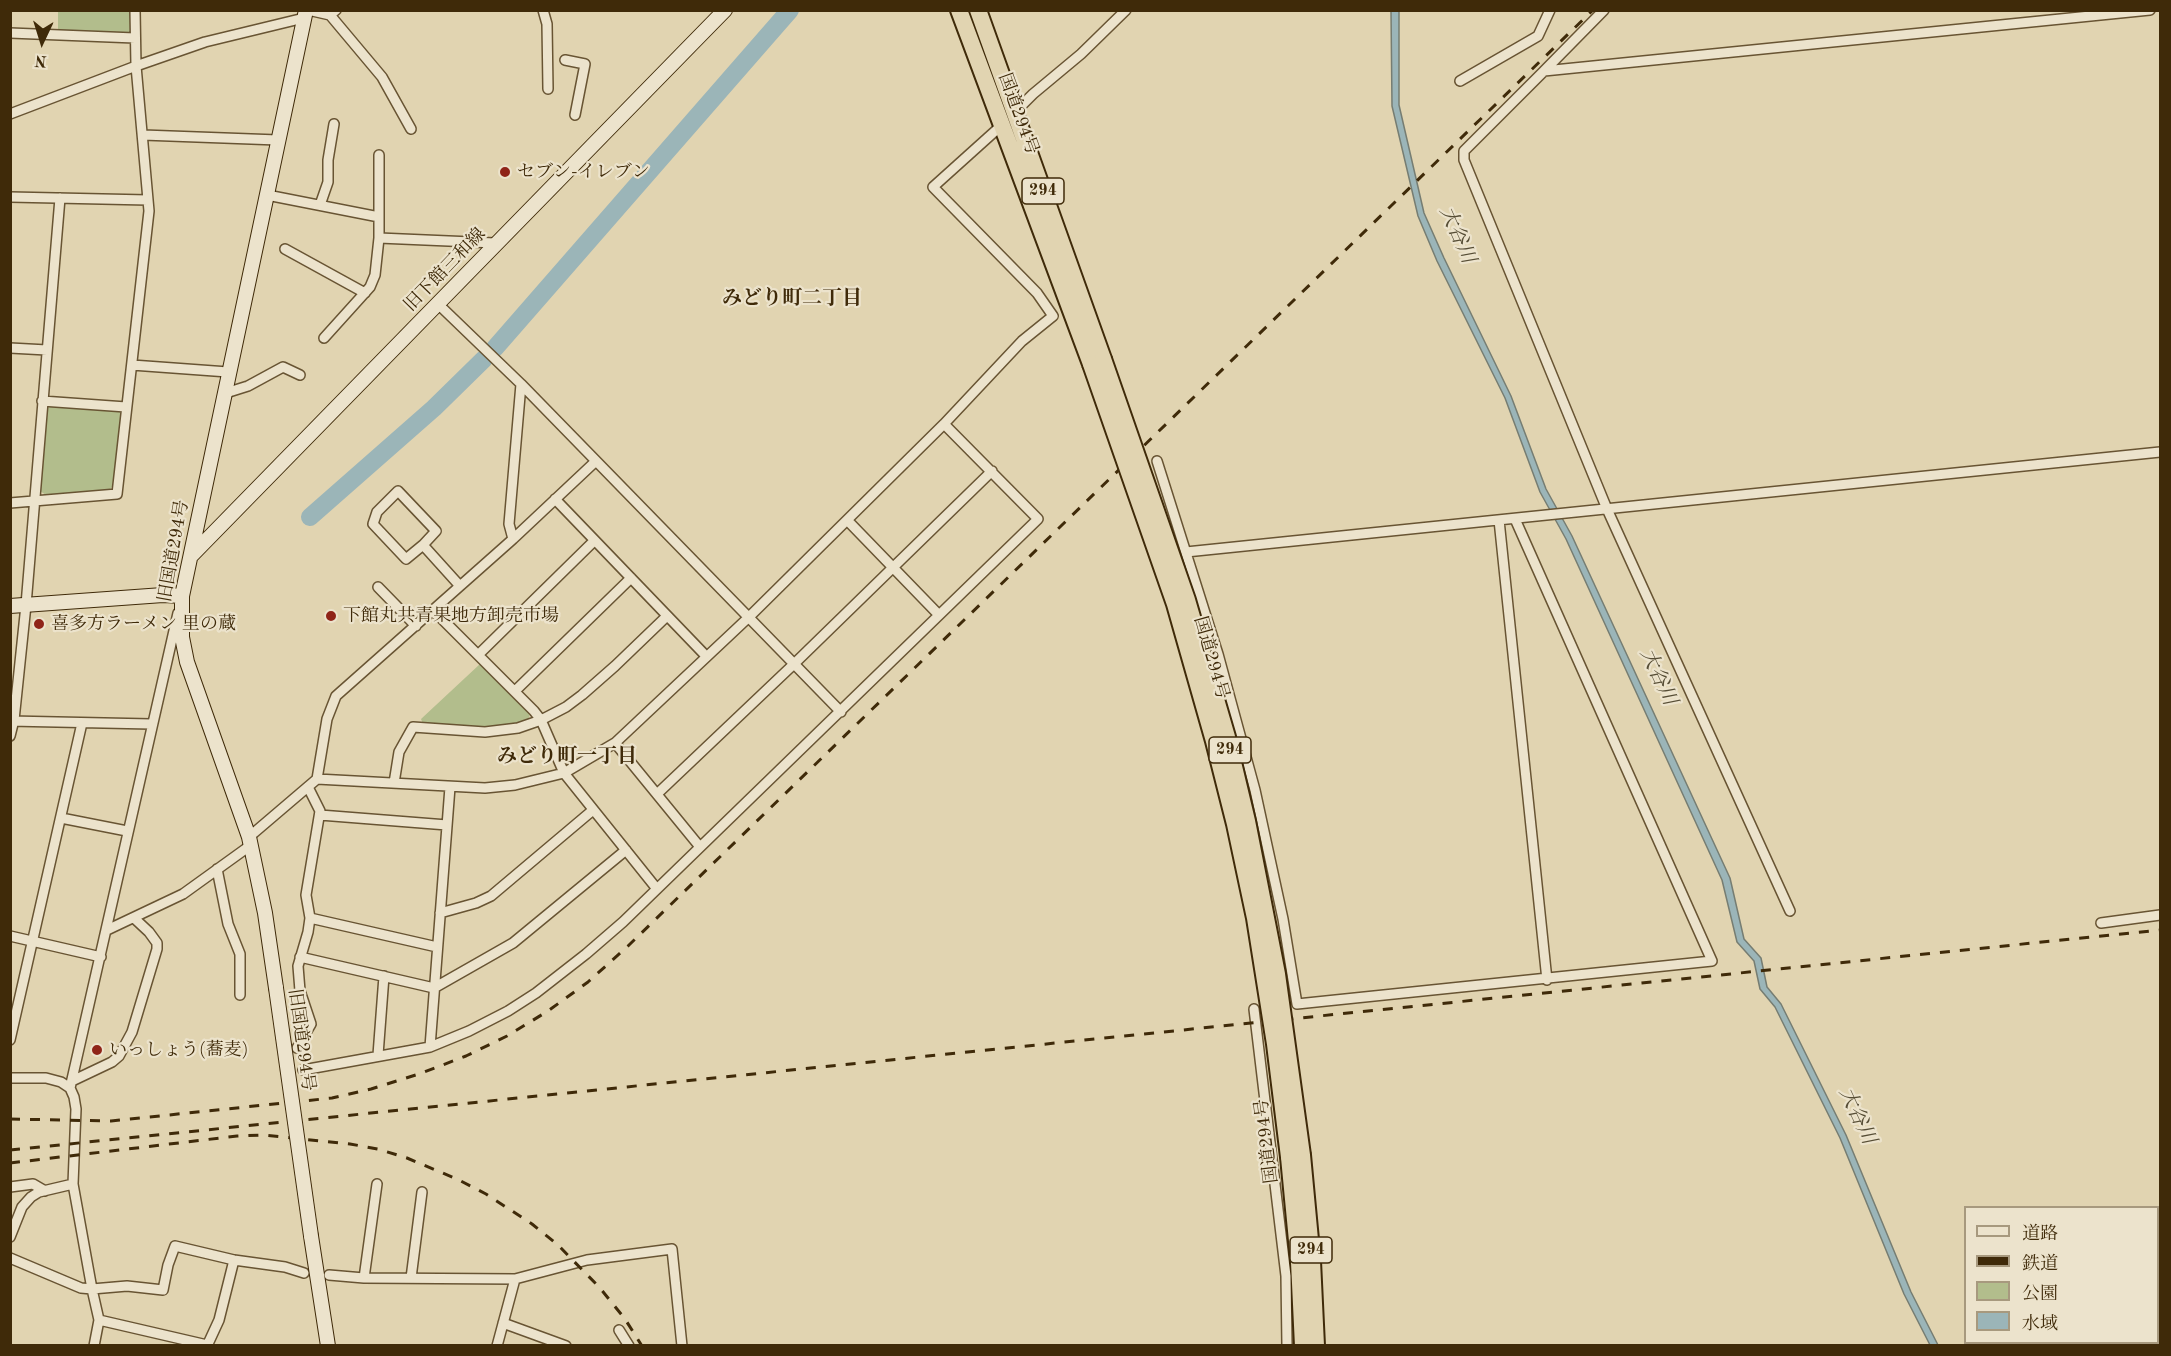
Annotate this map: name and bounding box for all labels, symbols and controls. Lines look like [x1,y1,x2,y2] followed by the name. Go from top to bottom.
[12,12,72,72] north arrow
[34,52,47,68] text: N
[993,70,1043,158] street label: 国道294号
[517,161,650,183] place label: セブン-イレブン
[498,165,512,179] marker: セブン-イレブン
[1022,178,1064,204] road number: 294
[1434,203,1480,267] water label: 大谷川
[400,224,490,316] street label: 旧下館三和線
[722,287,862,311] district label: みどり町二丁目
[154,498,194,604] street label: 旧国道294号
[343,605,559,627] place label: 下館丸共青果地方卸売市場
[324,609,338,623] marker: 下館丸共青果地方卸売市場
[51,613,236,635] place label: 喜多方ラーメン 里の蔵
[1189,614,1233,702] street label: 国道294号
[32,617,46,631] marker: 喜多方ラーメン 里の蔵
[1634,645,1682,709] water label: 大谷川
[1209,737,1251,763] road number: 294
[497,745,637,769] district label: みどり町一丁目
[283,987,319,1093] street label: 旧国道294号
[109,1039,248,1061] place label: いっしょう(蕎麦)
[90,1043,104,1057] marker: いっしょう(蕎麦)
[1833,1084,1881,1148] water label: 大谷川
[1251,1097,1283,1185] street label: 国道294号
[1964,1206,2159,1344] legend
[2022,1225,2058,1243] text: 道路
[1290,1237,1332,1263] road number: 294
[2022,1255,2058,1273] text: 鉄道
[2022,1285,2058,1303] text: 公園
[2022,1315,2058,1333] text: 水域

